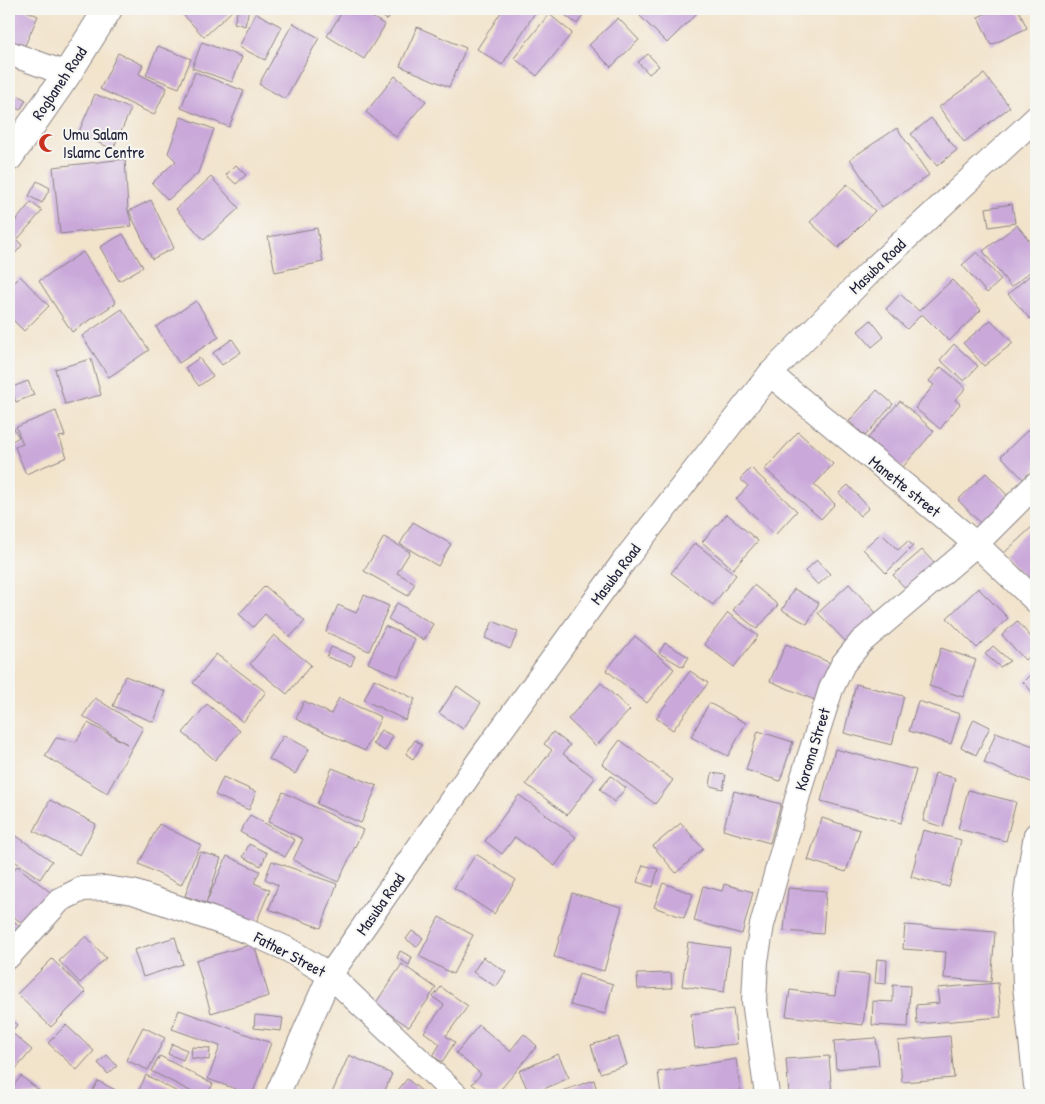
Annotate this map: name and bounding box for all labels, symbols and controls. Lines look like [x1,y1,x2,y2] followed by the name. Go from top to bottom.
[26,42,92,124] street label: Rogbaneh Road
[63,123,145,163] place label: Umu Salam Islamc Centre
[37,132,59,154] mosque icon: Umu Salam Islamc Centre
[844,233,910,299] street label: Masuba Road
[864,450,946,522] street label: Manette street
[585,539,645,609] street label: Masuba Road
[789,704,835,793] street label: Koroma Street
[351,869,409,939] street label: Masuba Road
[250,926,330,982] street label: Father Street

